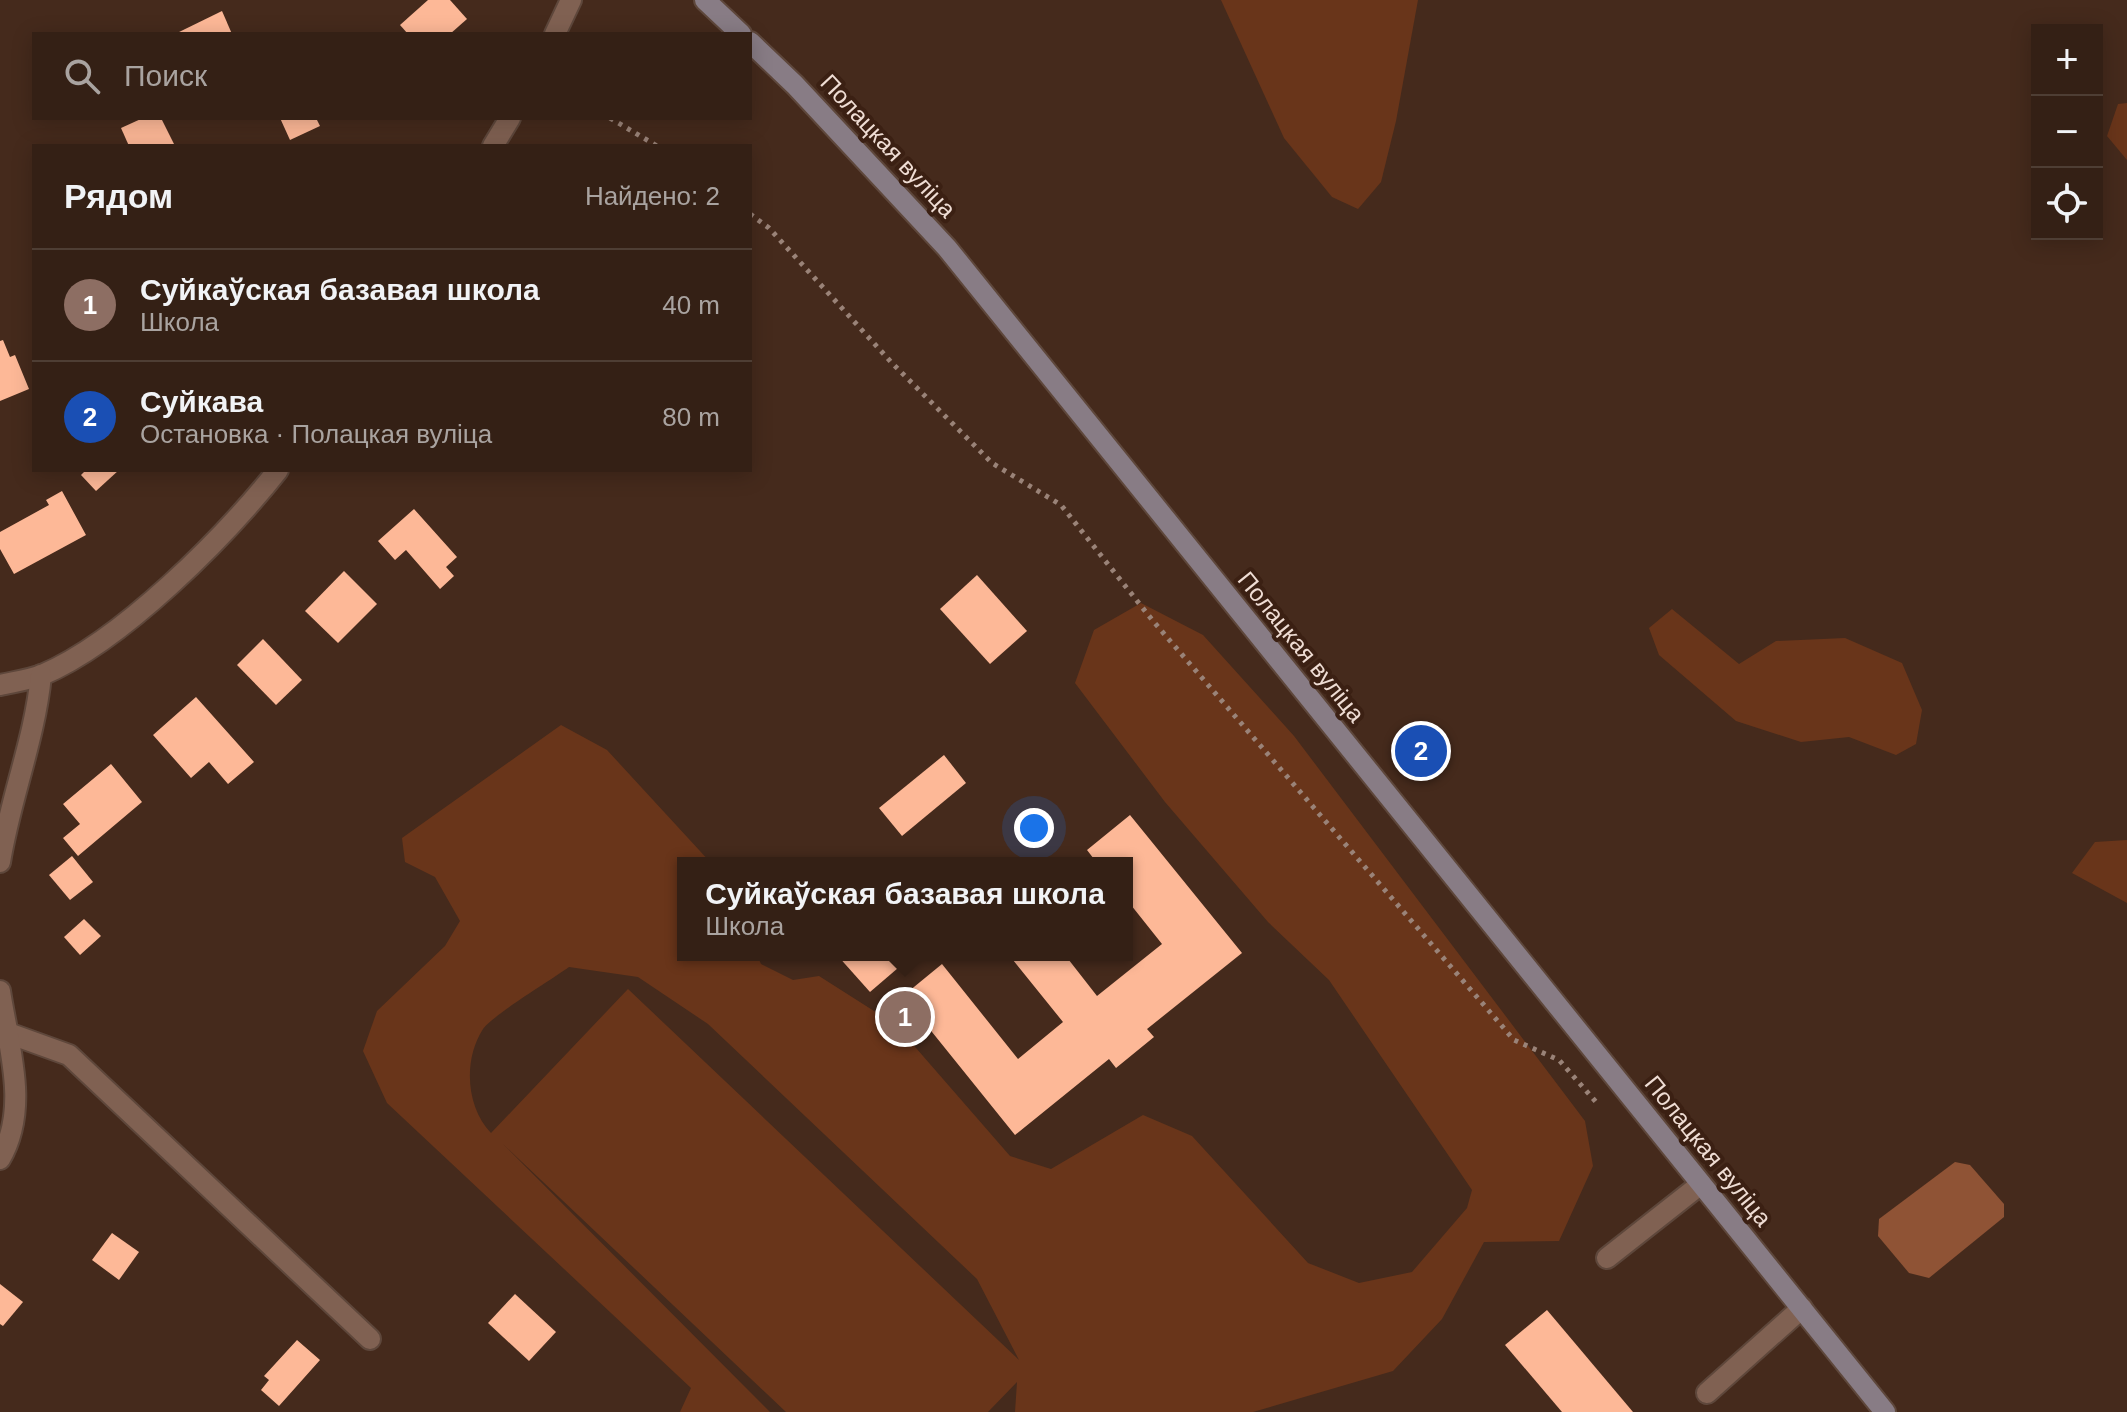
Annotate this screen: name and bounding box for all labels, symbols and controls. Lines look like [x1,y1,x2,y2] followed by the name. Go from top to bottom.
[2031,24,2103,240] map controls
[2031,24,2103,96] button: +
[32,32,752,120] search box
[60,54,104,98] icon: search
[124,59,207,92] text: Поиск
[815,69,962,223] street label: Полацкая вуліца
[2031,96,2103,168] button: −
[2031,168,2103,240] button: locate
[64,177,173,215] text: Рядом
[585,181,720,211] text: Найдено: 2
[140,273,540,306] text: Суйкаўская базавая школа
[83,290,97,320] text: 1
[662,290,720,320] text: 40 m
[140,307,219,337] text: Школа
[140,385,263,418] text: Суйкава
[83,402,97,432] text: 2
[662,402,720,432] text: 80 m
[140,419,492,449] text: Остановка · Полацкая вуліца
[1233,566,1371,728] street label: Полацкая вуліца
[1395,721,1447,781] pin: 2
[1014,808,1054,848] your location
[677,857,1133,961] popup
[705,877,1105,910] text: Суйкаўская базавая школа
[705,911,784,941] text: Школа
[879,987,931,1047] pin: 1
[1640,1070,1778,1232] street label: Полацкая вуліца

